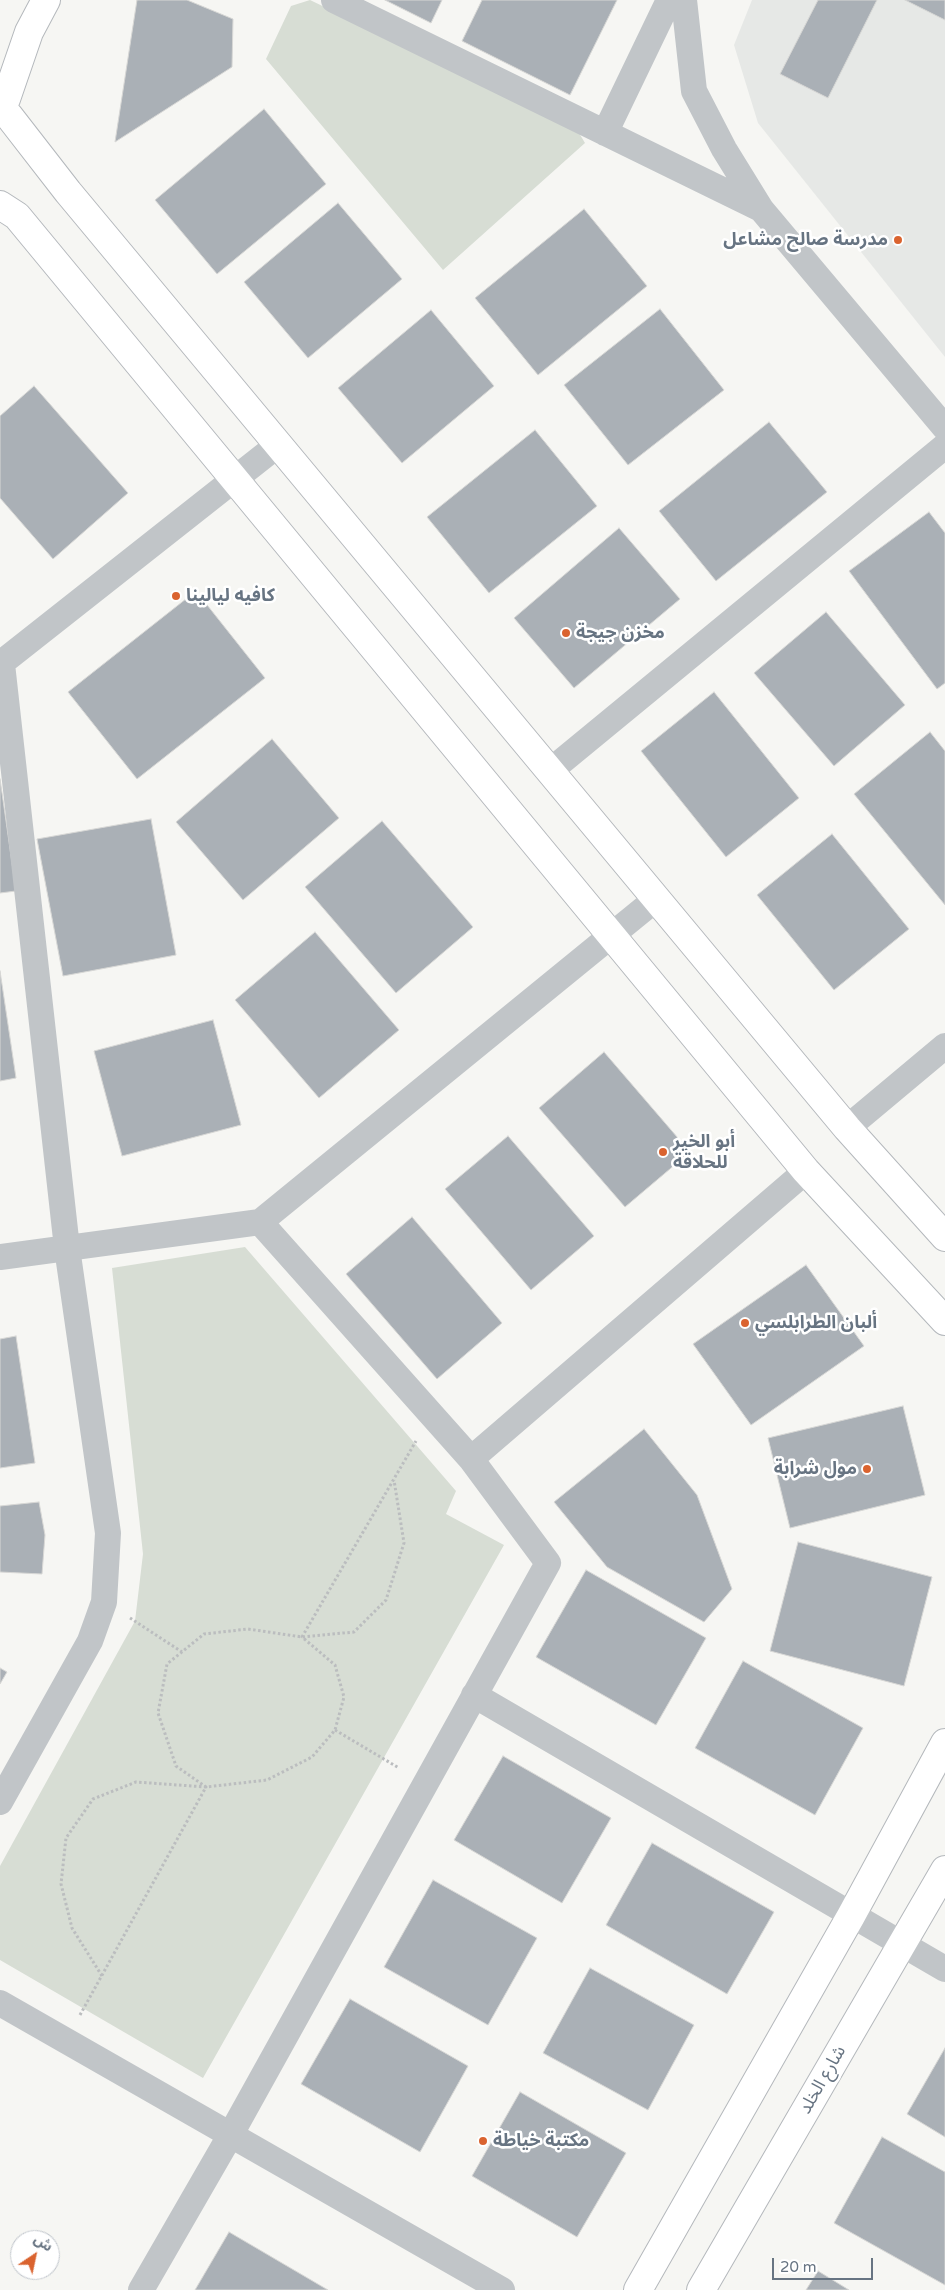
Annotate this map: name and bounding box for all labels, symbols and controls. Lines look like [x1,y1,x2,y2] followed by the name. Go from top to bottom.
[723,229,888,251] place label: مدرسة صالح مشاعل
[892,234,904,246] marker: مدرسة صالح مشاعل
[186,585,275,607] place label: كافيه ليالينا
[170,590,182,602] marker: كافيه ليالينا
[576,622,665,644] place label: مخزن جيجة
[560,627,572,639] marker: مخزن جيجة
[673,1131,735,1174] place label: أبو الخير للحلاقة
[657,1146,669,1158] marker: أبو الخير للحلاقة
[755,1312,877,1334] place label: ألبان الطرابلسي
[739,1317,751,1329] marker: ألبان الطرابلسي
[774,1458,857,1480] place label: مول شرابة
[861,1463,873,1475] marker: مول شرابة
[795,2042,851,2118] street label: شارع الخلد
[493,2130,589,2152] place label: مكتبة خياطة
[477,2135,489,2147] marker: مكتبة خياطة
[10,2230,60,2280] north arrow
[30,2231,56,2255] text: ش
[775,2248,876,2280] scale bar
[780,2258,817,2276] text: 20 m

